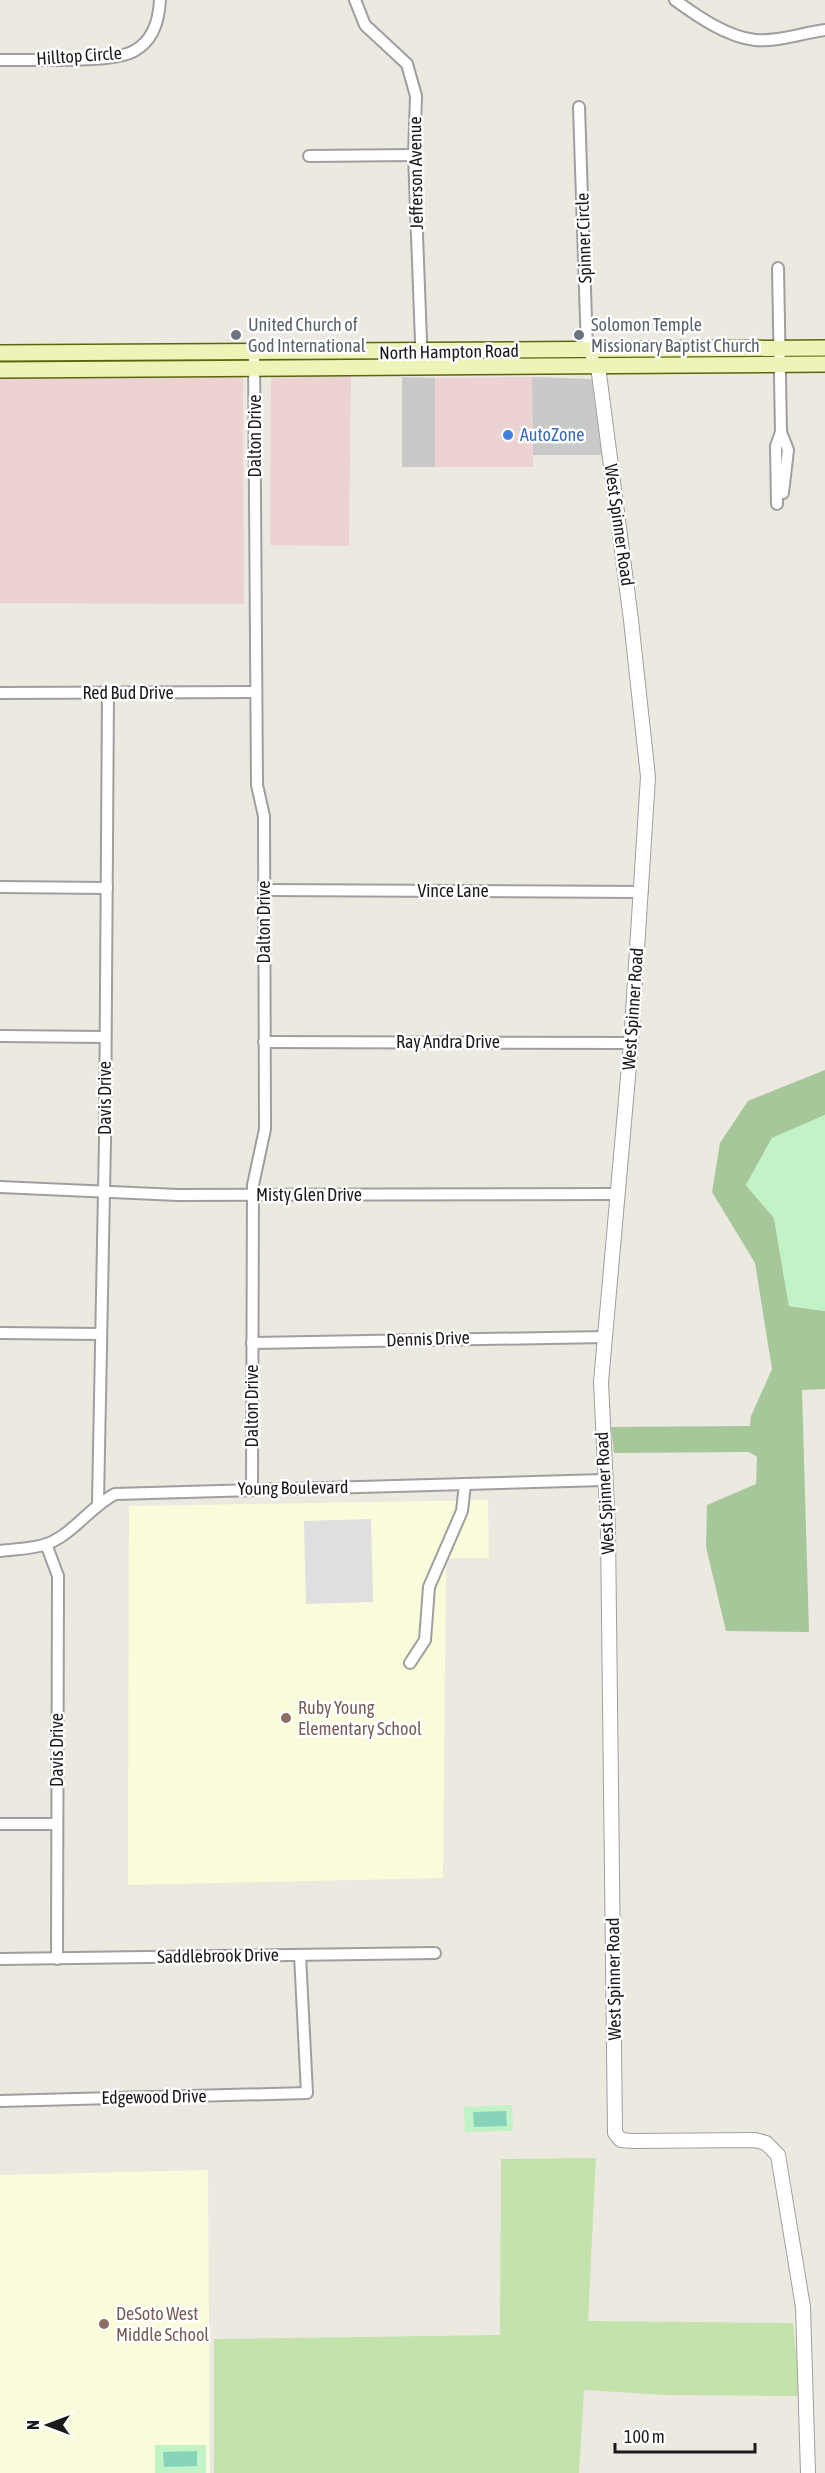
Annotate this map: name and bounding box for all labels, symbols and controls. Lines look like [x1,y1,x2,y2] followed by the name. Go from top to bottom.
[36,42,122,69] street label: Hilltop Circle
[404,116,427,230] street label: Jefferson Avenue
[571,192,596,284] street label: Spinner Circle
[248,314,366,356] place label: United Church of God International
[591,314,760,356] place label: Solomon Temple Missionary Baptist Church
[229,328,243,342] marker: United Church of God International
[572,328,586,342] marker: Solomon Temple Missionary Baptist Church
[379,340,519,363] street label: North Hampton Road
[244,395,265,477] street label: Dalton Drive
[520,424,584,445] place label: AutoZone
[501,428,515,442] marker: AutoZone
[601,463,638,587] street label: West Spinner Road
[82,682,174,703] street label: Red Bud Drive
[417,880,489,901] street label: Vince Lane
[253,881,274,963] street label: Dalton Drive
[618,947,647,1071] street label: West Spinner Road
[396,1031,500,1052] street label: Ray Andra Drive
[94,1061,115,1135] street label: Davis Drive
[256,1184,362,1205] street label: Misty Glen Drive
[386,1327,470,1350] street label: Dennis Drive
[241,1365,262,1447] street label: Dalton Drive
[591,1431,618,1555] street label: West Spinner Road
[237,1476,349,1499] street label: Young Boulevard
[298,1697,422,1739] place label: Ruby Young Elementary School
[279,1711,293,1725] marker: Ruby Young Elementary School
[46,1713,67,1787] street label: Davis Drive
[602,1917,625,2041] street label: West Spinner Road
[157,1944,279,1967] street label: Saddlebrook Drive
[101,2085,207,2108] street label: Edgewood Drive
[116,2303,209,2345] place label: DeSoto West Middle School
[97,2317,111,2331] marker: DeSoto West Middle School
[18,2395,78,2455] north arrow
[615,2416,754,2454] scale bar
[24,2420,42,2430] text: N
[624,2426,665,2447] text: 100 m

